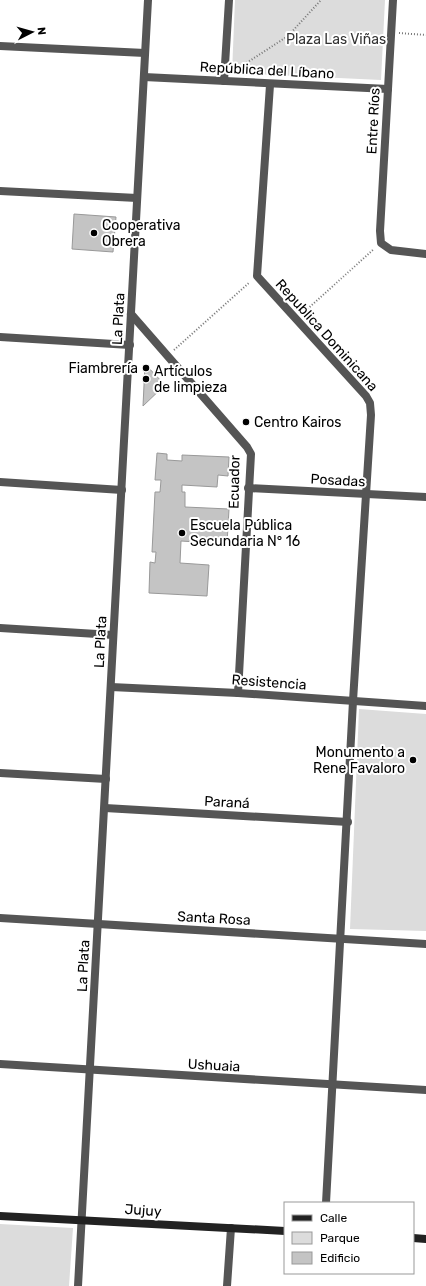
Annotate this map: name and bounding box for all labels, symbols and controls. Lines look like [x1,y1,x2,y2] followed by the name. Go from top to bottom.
[12,12,52,52] north arrow
[35,26,48,36] text: N
[286,31,386,48] park label: Plaza Las Viñas
[199,58,335,83] street label: República del Líbano
[363,87,384,155] street label: Entre Ríos
[102,217,181,250] place label: Cooperativa Obrera
[89,228,99,238] marker: Cooperativa Obrera
[272,276,381,395] street label: Republica Dominicana
[109,292,128,346] street label: La Plata
[68,360,138,377] place label: Fiambrería
[141,363,151,373] marker: Fiambrería
[154,363,227,396] place label: Artículos de limpieza
[141,374,151,384] marker: Artículos de limpieza
[254,414,341,431] place label: Centro Kairos
[241,417,251,427] marker: Centro Kairos
[226,454,243,509] street label: Ecuador
[310,471,366,490] street label: Posadas
[190,517,300,550] place label: Escuela Pública Secundaria N° 16
[177,528,187,538] marker: Escuela Pública Secundaria N° 16
[91,615,110,669] street label: La Plata
[231,671,307,694] street label: Resistencia
[313,744,405,777] place label: Monumento a Rene Favaloro
[408,755,418,765] marker: Monumento a Rene Favaloro
[204,793,250,812] street label: Paraná
[177,908,251,929] street label: Santa Rosa
[74,939,93,993] street label: La Plata
[187,1056,241,1075] street label: Ushuaia
[124,1201,162,1220] street label: Jujuy
[284,1202,414,1274] legend
[320,1211,347,1225] text: Calle
[320,1231,360,1245] text: Parque
[320,1251,360,1265] text: Edificio

